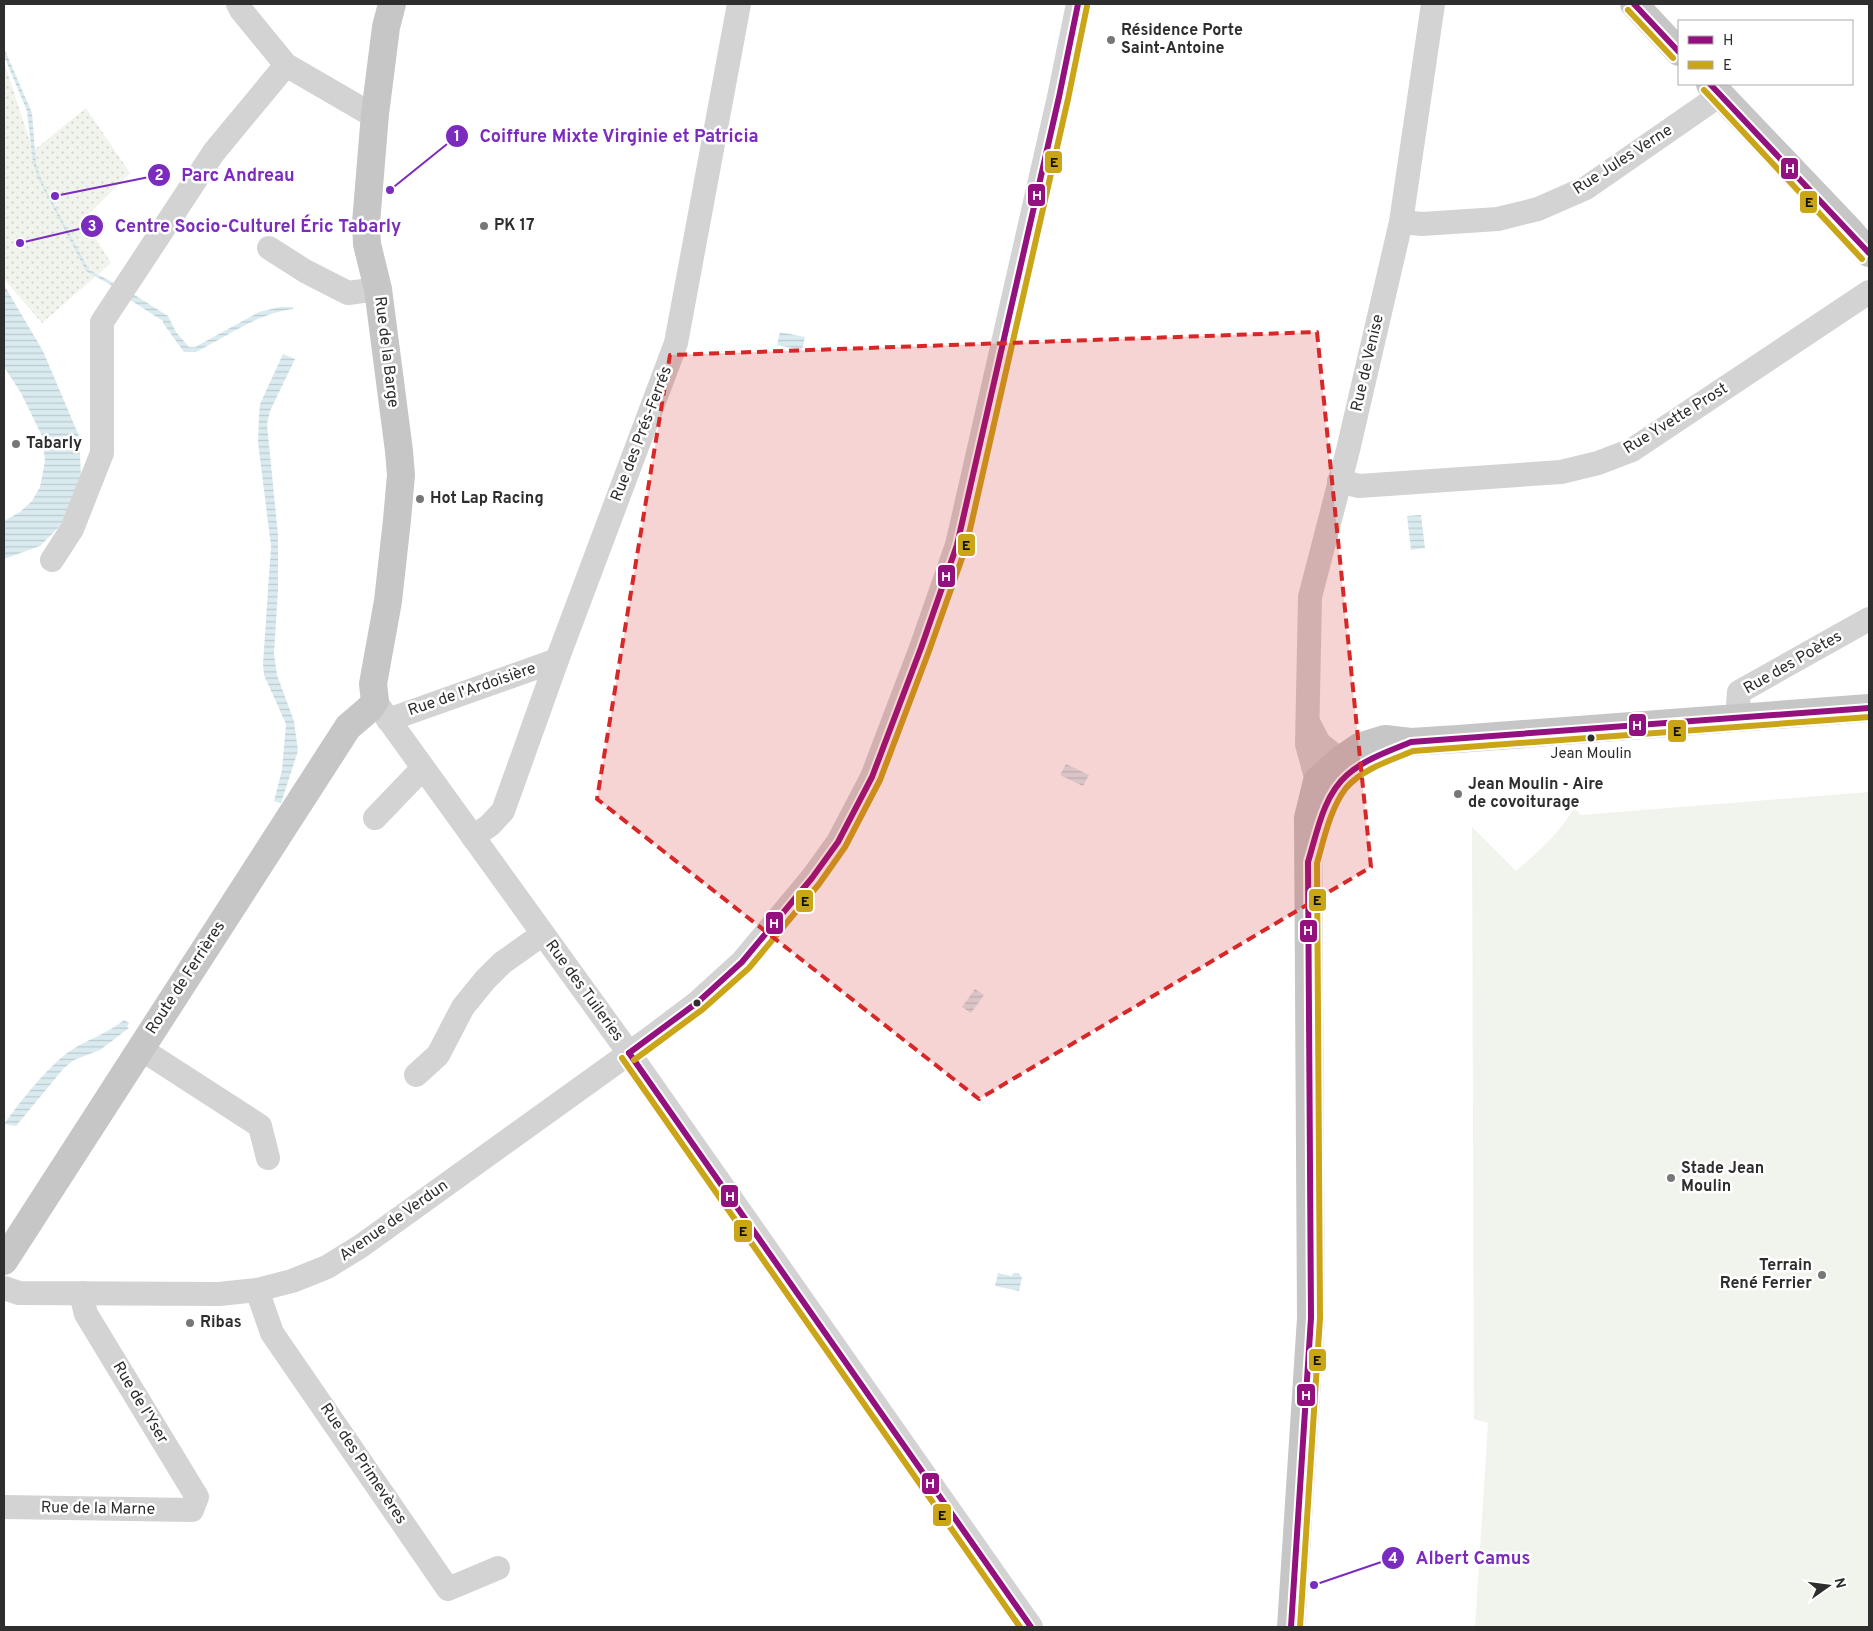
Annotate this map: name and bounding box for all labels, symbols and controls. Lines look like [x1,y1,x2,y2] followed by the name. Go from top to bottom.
[1678,20,1853,85] legend
[1121,21,1243,59] place label: Résidence Porte Saint-Antoine
[1723,32,1734,51] text: H
[1105,34,1117,46] marker: Résidence Porte Saint-Antoine
[1723,57,1732,76] text: E
[444,119,769,152] callout: Coiffure Mixte Virginie et Patricia
[1570,120,1676,200] street label: Rue Jules Verne
[479,126,759,149] text: Coiffure Mixte Virginie et Patricia
[454,128,460,147] text: 1
[1044,150,1063,174] line badge: E
[1050,155,1059,172] text: E
[1780,157,1799,180] line badge: H
[146,159,305,192] callout: Parc Andreau
[1785,161,1795,178] text: H
[181,165,295,188] text: Parc Andreau
[154,167,164,186] text: 2
[1027,183,1046,207] line badge: H
[1032,188,1042,205] text: H
[1799,190,1818,214] line badge: E
[1805,195,1814,212] text: E
[79,209,411,242] callout: Centre Socio-Culturel Éric Tabarly
[115,214,401,239] text: Centre Socio-Culturel Éric Tabarly
[494,216,535,236] place label: PK 17
[88,218,97,237] text: 3
[478,220,490,232] marker: PK 17
[369,295,403,409] street label: Rue de la Barge
[1347,312,1389,414] street label: Rue de Venise
[607,364,677,504] street label: Rue des Prés-Ferrés
[1620,379,1732,459] street label: Rue Yvette Prost
[26,434,82,454] place label: Tabarly
[10,438,22,450] marker: Tabarly
[430,489,544,509] place label: Hot Lap Racing
[414,493,426,505] marker: Hot Lap Racing
[957,533,976,557] line badge: E
[962,538,971,555] text: E
[937,564,956,588] line badge: H
[941,569,951,586] text: H
[1740,627,1846,699] street label: Rue des Poètes
[405,659,539,721] street label: Rue de l'Ardoisière
[1628,713,1647,737] line badge: H
[1632,718,1642,735] text: H
[1667,719,1687,743] line badge: E
[1673,724,1682,741] text: E
[1586,733,1596,743] marker: Jean Moulin
[1550,745,1632,764] place label: Jean Moulin
[1468,775,1604,813] place label: Jean Moulin - Aire de covoiturage
[1452,788,1464,800] marker: Jean Moulin - Aire de covoiturage
[1308,888,1327,912] line badge: E
[795,889,814,913] line badge: E
[1313,893,1322,910] text: E
[801,894,810,911] text: E
[765,911,784,935] line badge: H
[769,916,779,933] text: H
[142,918,230,1038] street label: Route de Ferrières
[1299,919,1318,943] line badge: H
[1303,923,1313,940] text: H
[540,936,628,1046] street label: Rue des Tuileries
[692,998,702,1008] unlabelled marker
[1681,1159,1764,1197] place label: Stade Jean Moulin
[1665,1172,1677,1184] marker: Stade Jean Moulin
[336,1176,452,1266] street label: Avenue de Verdun
[720,1184,739,1208] line badge: H
[725,1189,735,1206] text: H
[733,1219,753,1243] line badge: E
[739,1224,748,1241] text: E
[1720,1256,1812,1294] place label: Terrain René Ferrier
[1816,1269,1828,1281] marker: Terrain René Ferrier
[200,1313,242,1333] place label: Ribas
[184,1317,196,1329] marker: Ribas
[1308,1348,1327,1372] line badge: E
[1313,1353,1322,1370] text: E
[108,1358,172,1448] street label: Rue de l'Yser
[1296,1383,1316,1407] line badge: H
[1301,1388,1311,1405] text: H
[315,1400,411,1528] street label: Rue des Primevères
[921,1472,940,1495] line badge: H
[925,1476,935,1493] text: H
[41,1498,155,1520] street label: Rue de la Marne
[932,1503,952,1527] line badge: E
[938,1508,947,1525] text: E
[1380,1541,1540,1574] callout: Albert Camus
[1416,1548,1530,1571] text: Albert Camus
[1388,1550,1398,1569] text: 4
[1803,1561,1853,1611] north arrow
[1830,1576,1849,1590] text: N

